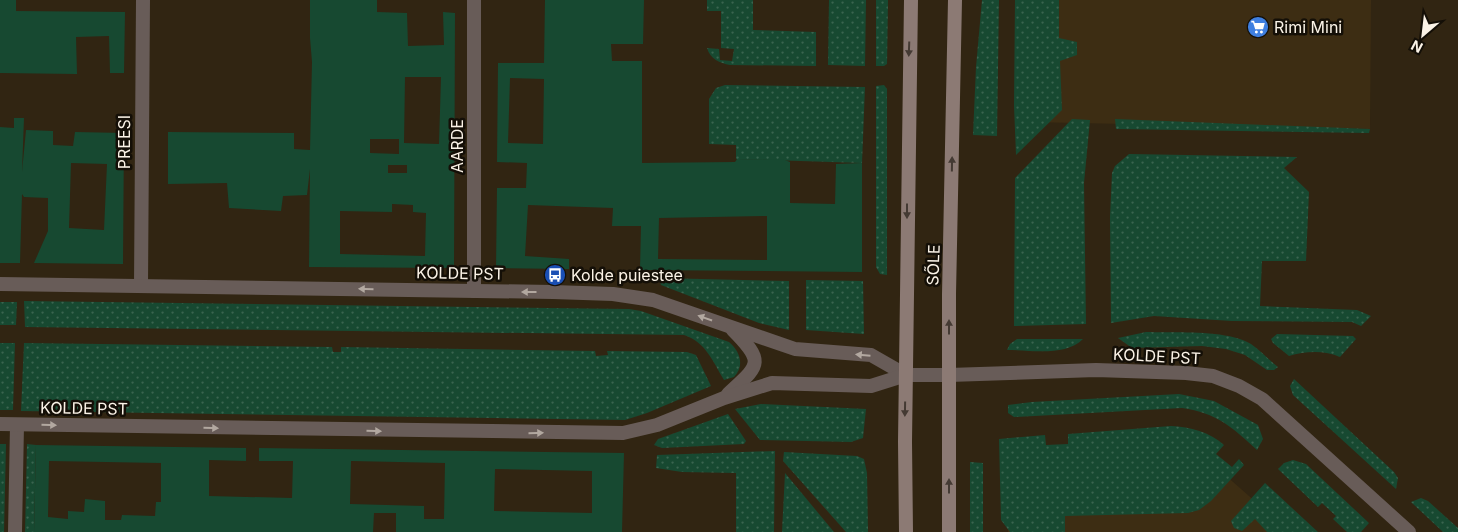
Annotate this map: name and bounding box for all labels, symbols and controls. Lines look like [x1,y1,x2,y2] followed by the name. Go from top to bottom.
[1398,10,1448,60] north arrow
[1246,15,1270,39] supermarket icon: Rimi Mini
[1274,17,1342,37] place label: Rimi Mini
[1408,37,1425,57] text: N
[905,41,913,57] one-way arrow
[114,115,134,169] street label: PREESI
[447,119,467,173] street label: AARDE
[949,156,957,172] one-way arrow
[903,203,911,219] one-way arrow
[922,244,944,286] street label: SÕLE
[416,262,504,284] street label: KOLDE PST
[543,263,567,287] bus stop icon: Kolde puiestee
[571,265,683,285] place label: Kolde puiestee
[358,285,374,293] one-way arrow
[521,288,537,296] one-way arrow
[698,314,713,321] one-way arrow
[945,318,953,334] one-way arrow
[1113,344,1201,368] street label: KOLDE PST
[854,350,870,358] one-way arrow
[40,397,128,419] street label: KOLDE PST
[901,401,909,417] one-way arrow
[41,421,57,429] one-way arrow
[203,424,219,432] one-way arrow
[366,427,382,435] one-way arrow
[528,429,544,437] one-way arrow
[945,478,953,494] one-way arrow

